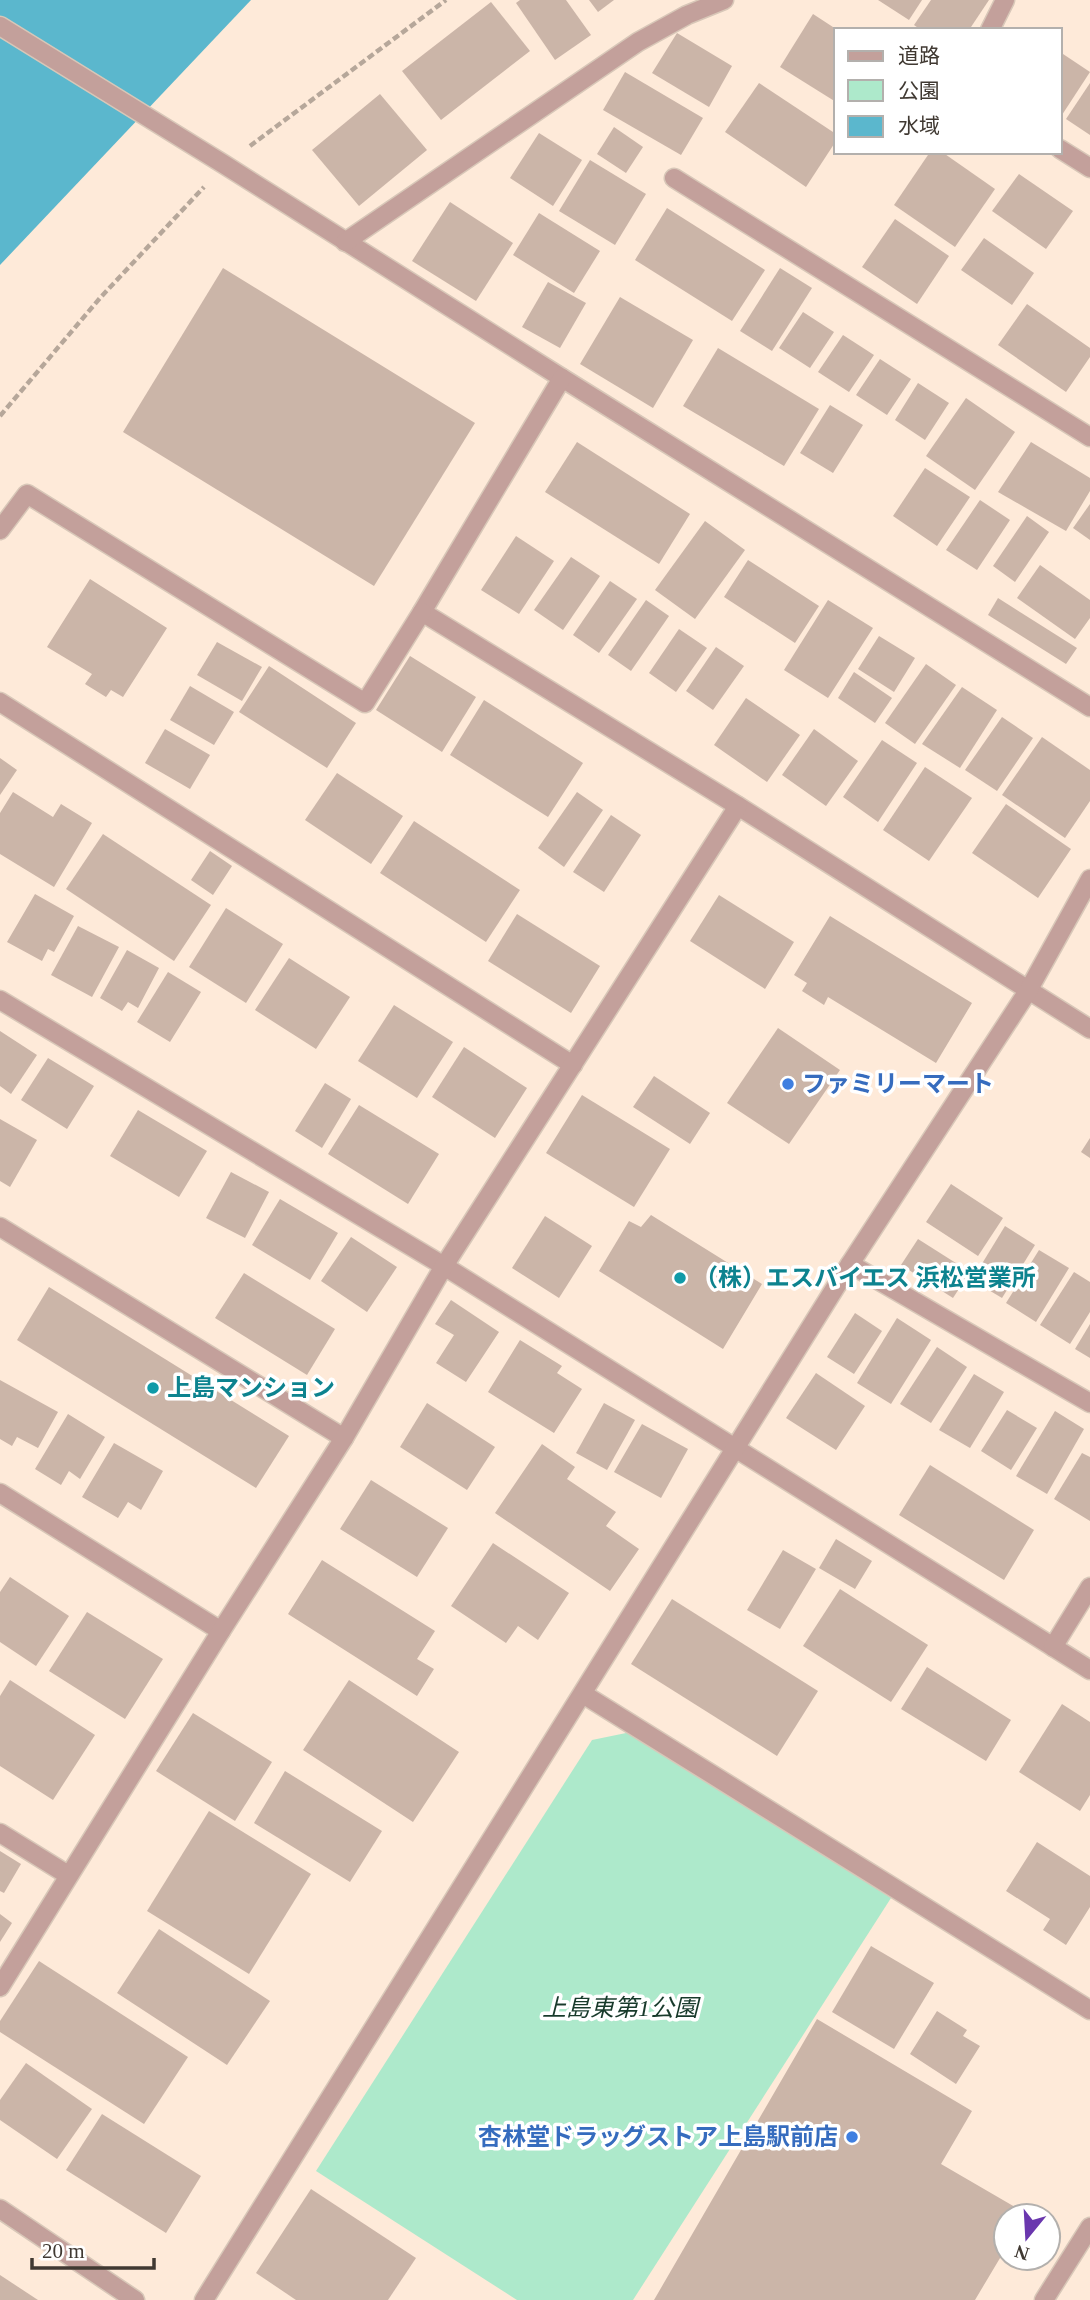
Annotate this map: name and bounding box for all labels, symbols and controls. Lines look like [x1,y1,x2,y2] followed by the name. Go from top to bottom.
[834,28,1062,154] legend
[898,44,940,68] text: 道路
[898,79,940,103] text: 公園
[898,114,940,138] text: 水域
[802,1071,994,1097] place label: ファミリーマート
[780,1076,796,1092] marker: ファミリーマート
[694,1265,1036,1291] place label: （株）エスバイエス 浜松営業所
[672,1270,688,1286] marker: （株）エスバイエス 浜松営業所
[167,1375,335,1401] place label: 上島マンション
[145,1380,161,1396] marker: 上島マンション
[542,1995,701,2021] park label: 上島東第1公園
[478,2124,838,2150] place label: 杏林堂ドラッグストア上島駅前店
[844,2129,860,2145] marker: 杏林堂ドラッグストア上島駅前店
[992,2202,1062,2272] north arrow
[32,2226,154,2270] scale bar
[42,2239,85,2263] text: 20 m
[1012,2241,1032,2265] text: N

